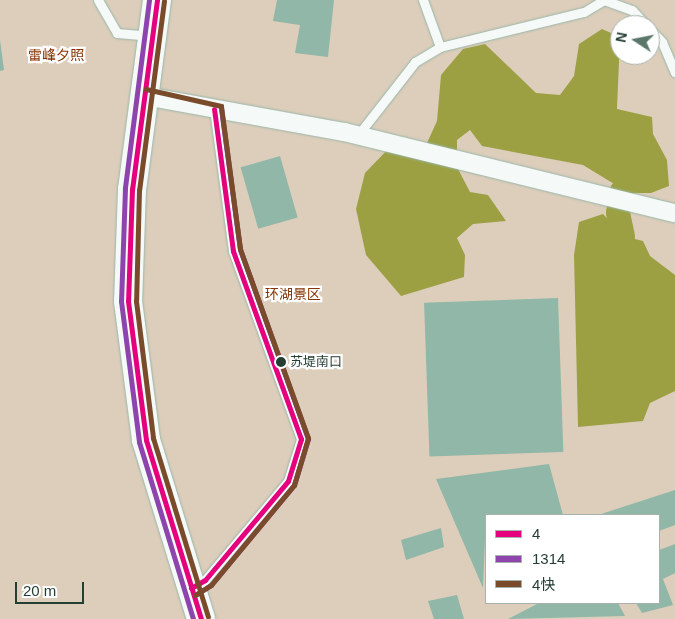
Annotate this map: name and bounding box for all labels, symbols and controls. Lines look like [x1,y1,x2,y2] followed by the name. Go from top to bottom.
[610,15,660,65] north arrow
[612,31,630,44] text: N
[28,47,84,63] park label: 雷峰夕照
[265,286,321,302] park label: 环湖景区
[290,354,342,370] place label: 苏堤南口
[276,357,286,367] marker: 苏堤南口
[485,514,660,604] legend
[532,525,540,542] text: 4
[532,550,565,567] text: 1314
[18,572,86,604] scale bar
[532,576,555,593] text: 4快
[23,582,56,599] text: 20 m

